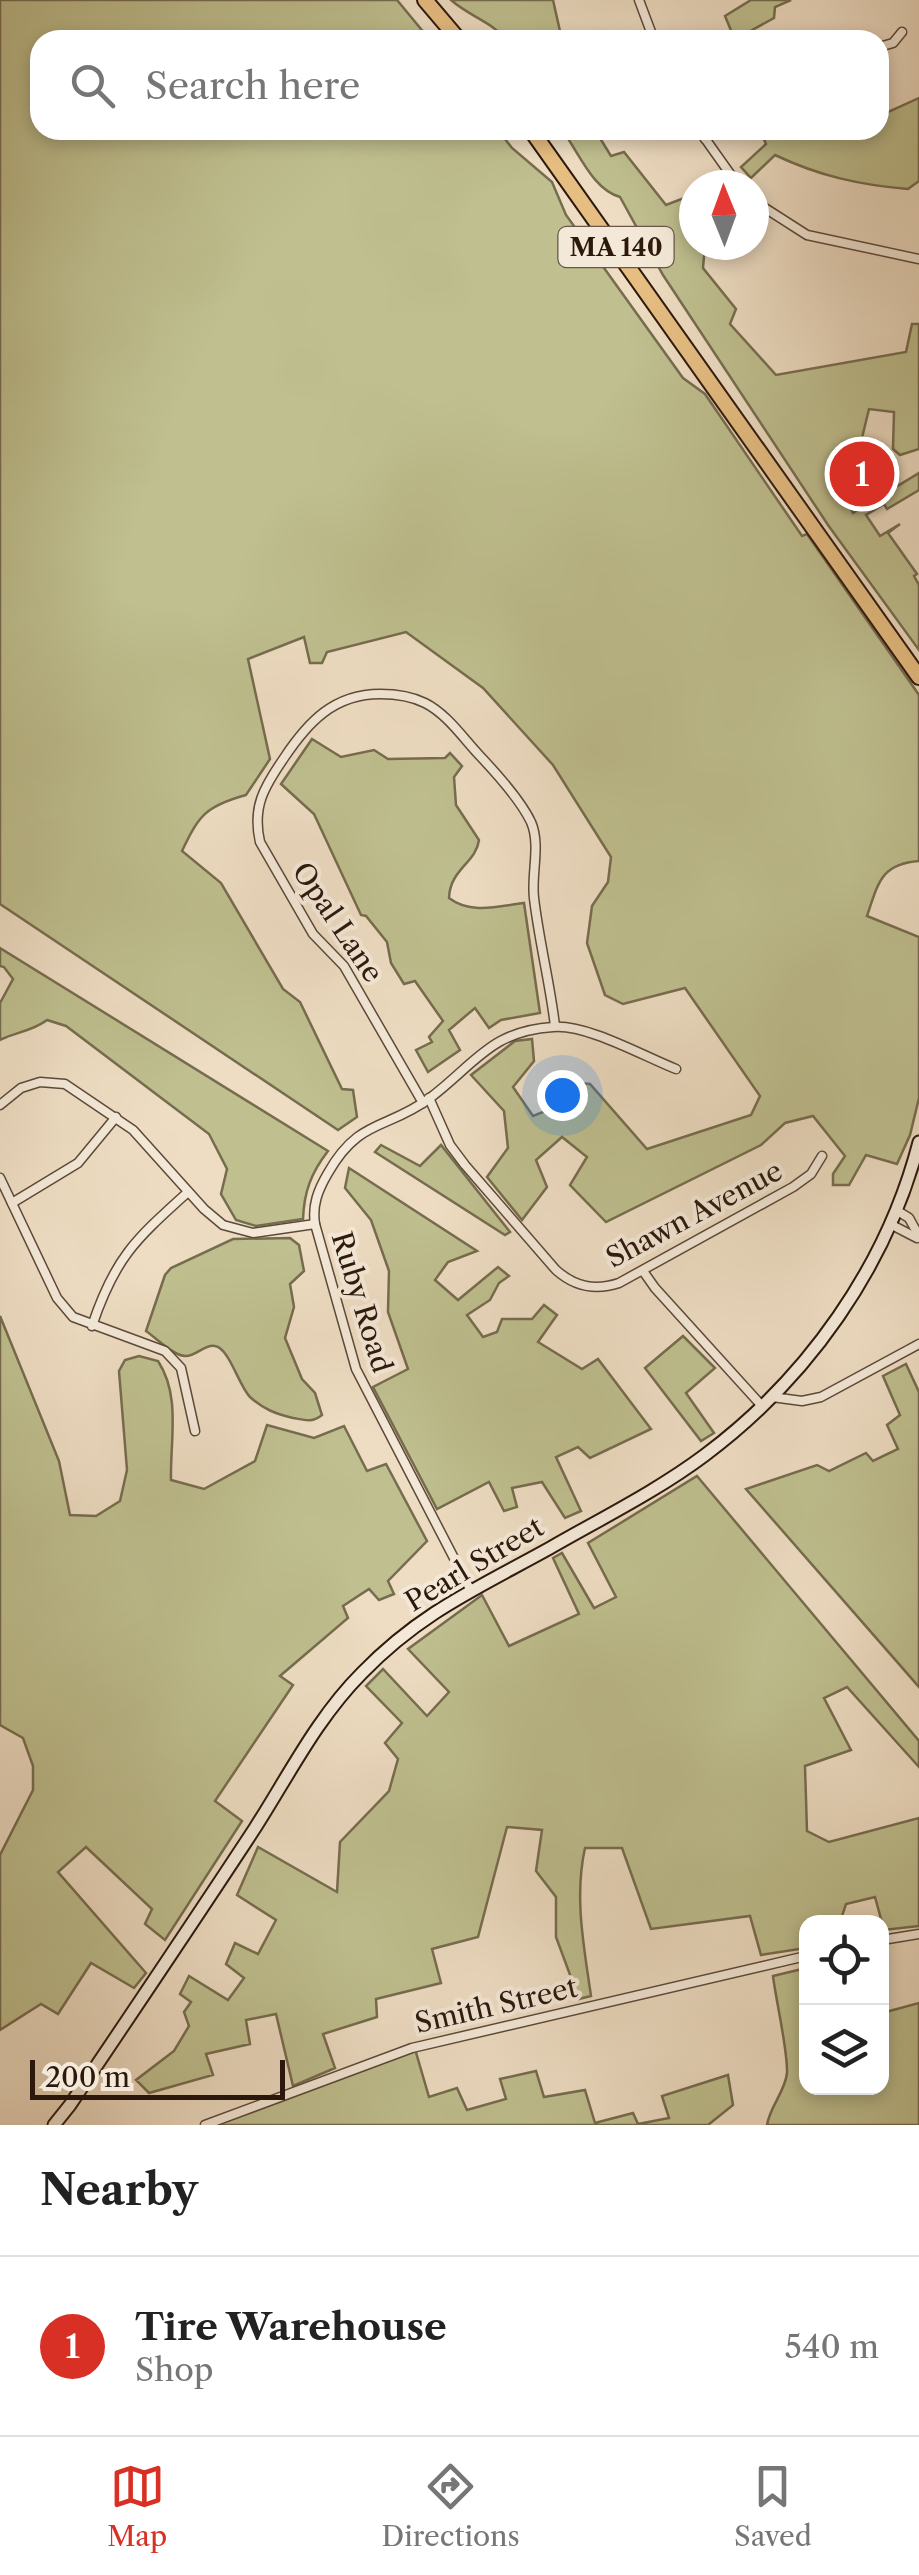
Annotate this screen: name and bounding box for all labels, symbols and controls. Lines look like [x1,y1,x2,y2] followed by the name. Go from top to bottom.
[30,30,889,140] search box
[65,58,120,113] icon: search
[145,62,360,109] text: Search here
[679,170,769,260] north arrow
[558,227,674,267] road number: MA 140
[830,436,894,512] pin: 1
[285,856,391,988] street label: Opal Lane
[537,1070,588,1121] your location
[600,1153,788,1275] street label: Shawn Avenue
[324,1228,400,1376] street label: Ruby Road
[399,1509,549,1619] street label: Pearl Street
[799,1915,889,2095] map controls
[799,1915,889,2005] button: locate
[411,1970,581,2040] street label: Smith Street
[799,2005,889,2095] button: layers
[30,2055,285,2100] scale bar
[45,2060,130,2094] text: 200 m
[40,2164,198,2216] text: Nearby
[135,2303,447,2350] text: Tire Warehouse
[65,2327,80,2366] text: 1
[785,2327,879,2366] text: 540 m
[135,2350,214,2389] text: Shop
[107,2459,167,2553] tab: Map
[381,2459,520,2553] tab: Directions
[734,2459,812,2553] tab: Saved

